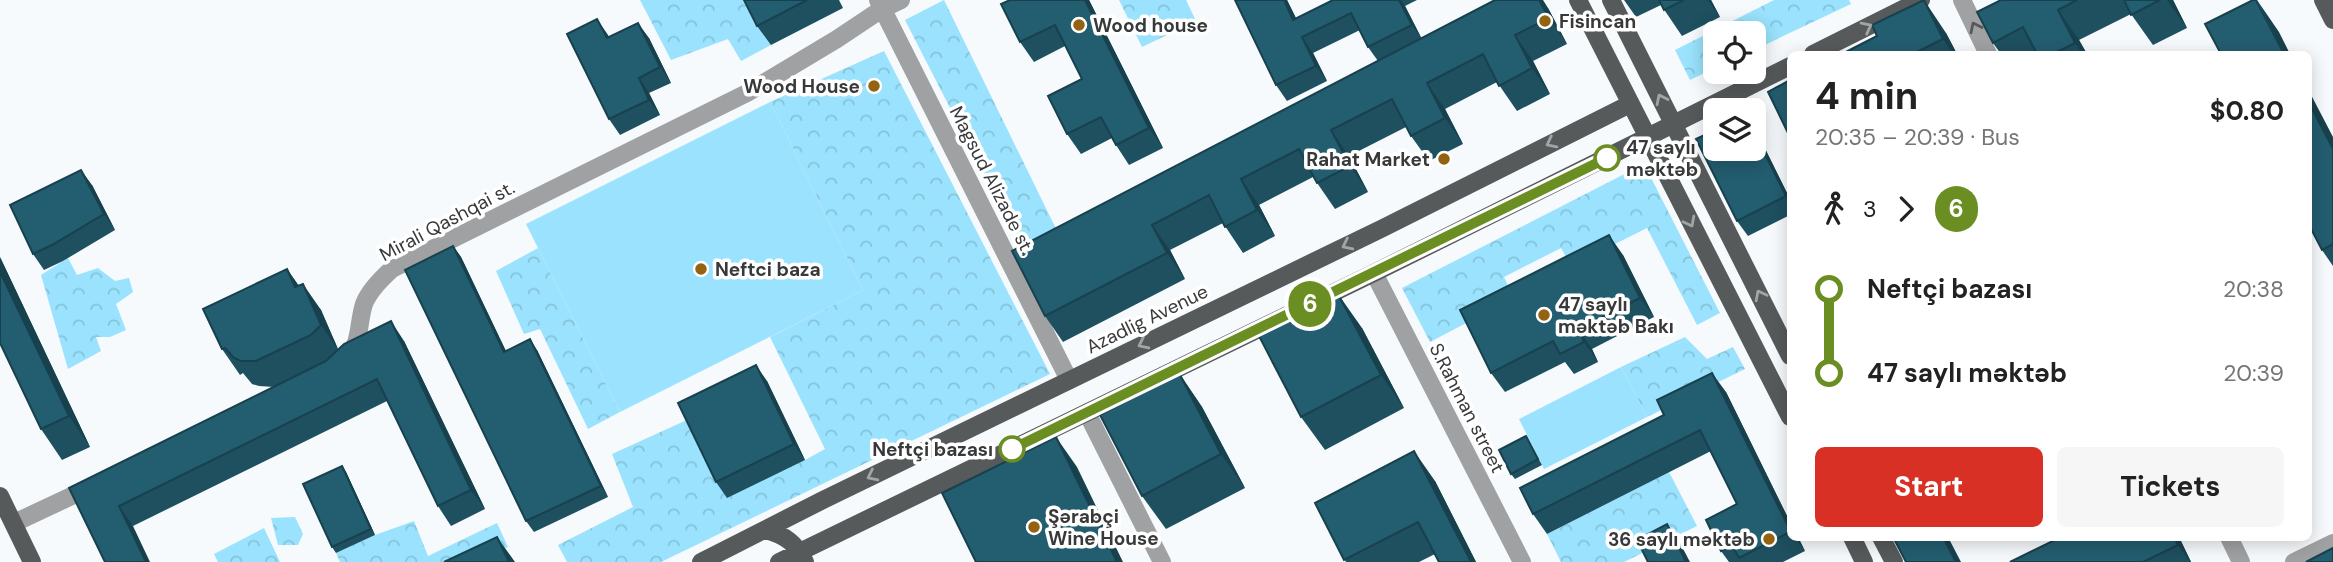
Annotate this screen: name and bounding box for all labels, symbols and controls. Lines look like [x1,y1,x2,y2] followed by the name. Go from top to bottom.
[1559,9,1636,34] place label: Fisincan
[1093,13,1208,38] place label: Wood house
[1537,13,1553,29] marker: Fisincan
[1071,17,1087,33] marker: Wood house
[1703,21,1766,161] map controls
[1703,21,1766,84] button: locate
[1860,22,1872,36] one-way arrow
[1969,22,1983,34] one-way arrow
[1815,71,1918,121] text: 4 min
[743,74,860,99] place label: Wood House
[866,78,882,94] marker: Wood House
[1655,94,1669,106] one-way arrow
[2210,94,2284,128] text: $0.80
[1703,98,1766,161] button: layers
[944,102,1040,258] street label: Magsud Alizade st.
[1815,122,2020,152] text: 20:35 – 20:39 · Bus
[1546,135,1558,149] one-way arrow
[1626,135,1698,182] place label: 47 saylı məktəb
[1594,145,1620,171] marker: 47 saylı məktəb
[1306,147,1430,172] place label: Rahat Market
[1436,151,1452,167] marker: Rahat Market
[375,175,519,267] street label: Mirali Qashqai st.
[1815,190,1853,228] icon: walk
[1887,190,1925,228] icon: forward
[1949,193,1964,224] text: 6
[1863,194,1877,224] text: 3
[1682,215,1696,227] one-way arrow
[1342,237,1354,251] one-way arrow
[715,257,821,282] place label: Neftci baza
[693,261,709,277] marker: Neftci baza
[1867,272,2032,306] text: Neftçi bazası
[2223,274,2284,304] text: 20:38
[1082,279,1212,359] street label: Azadlig Avenue
[1287,281,1333,327] line badge: 6
[1302,288,1318,319] text: 6
[1754,290,1768,302] one-way arrow
[1558,292,1674,339] place label: 47 saylı məktəb Bakı
[1536,307,1552,323] marker: 47 saylı məktəb Bakı
[1138,336,1150,350] one-way arrow
[1424,339,1510,477] street label: S.Rahman street
[1867,356,2067,390] text: 47 saylı məktəb
[2223,358,2284,388] text: 20:39
[999,436,1025,462] marker: Neftçi bazası
[872,437,993,462] place label: Neftçi bazası
[1815,447,2043,527] button: Start
[2057,447,2284,527] button: Tickets
[867,468,879,482] one-way arrow
[1048,504,1159,551] place label: Şərabçi Wine House
[1026,519,1042,535] marker: Şərabçi Wine House
[1608,527,1755,552] place label: 36 saylı məktəb
[1761,531,1777,547] marker: 36 saylı məktəb

